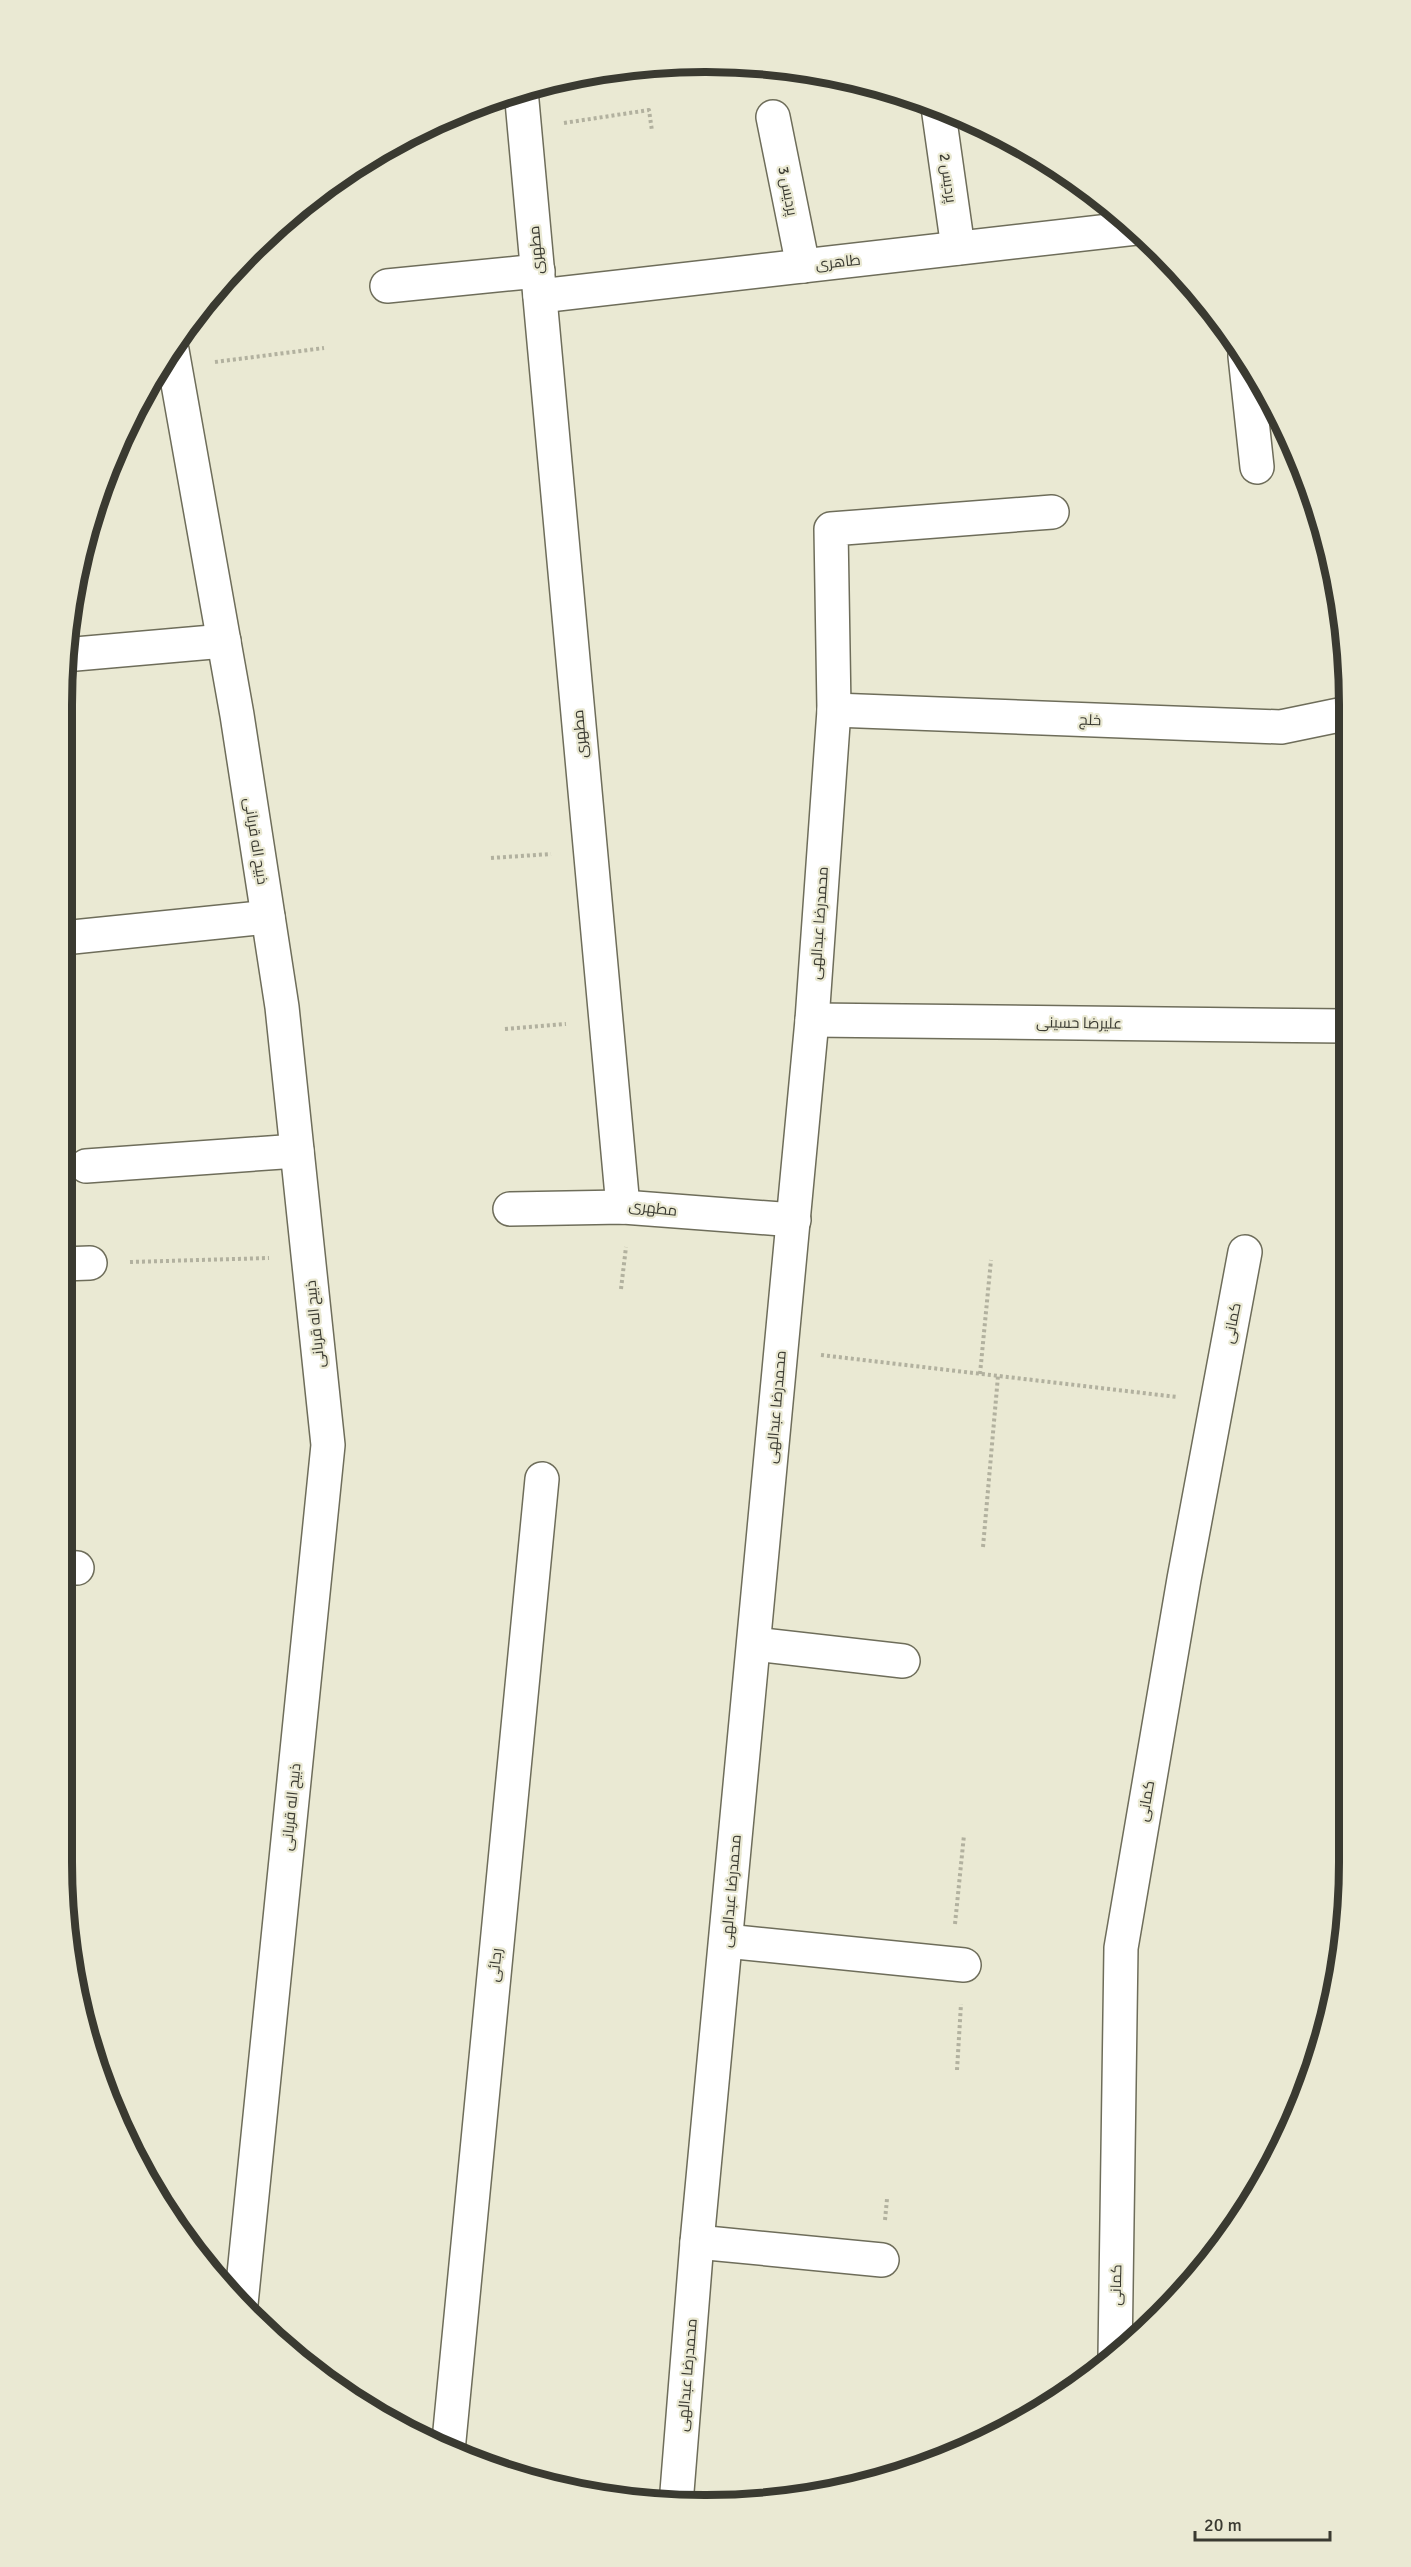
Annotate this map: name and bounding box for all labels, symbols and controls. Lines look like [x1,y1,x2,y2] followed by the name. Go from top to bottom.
[935,152,960,204] street label: پردیس 2
[773,165,802,217] street label: پردیس 3
[525,225,548,275] street label: مطهری
[814,251,862,274] street label: طاهری
[569,709,592,759] street label: مطهری
[1078,711,1101,731] street label: خلج
[238,796,272,886] street label: ذبیح اله قربانی
[806,866,833,980] street label: محمدرضا عبدالهی
[1036,1013,1122,1034] street label: علیرضا حسینی
[628,1196,678,1221] street label: مطهری
[301,1279,331,1369] street label: ذبیح اله قربانی
[1219,1301,1246,1345] street label: کمانی
[762,1350,791,1464] street label: محمدرضا عبدالهی
[277,1762,307,1852] street label: ذبیح اله قربانی
[1134,1779,1159,1823] street label: کمانی
[717,1834,746,1948] street label: محمدرضا عبدالهی
[484,1947,507,1983] street label: رجائی
[1107,2264,1126,2306] street label: کمانی
[673,2318,702,2432] street label: محمدرضا عبدالهی
[1195,2504,1330,2542] scale bar
[1204,2514,1242,2536] text: 20 m

